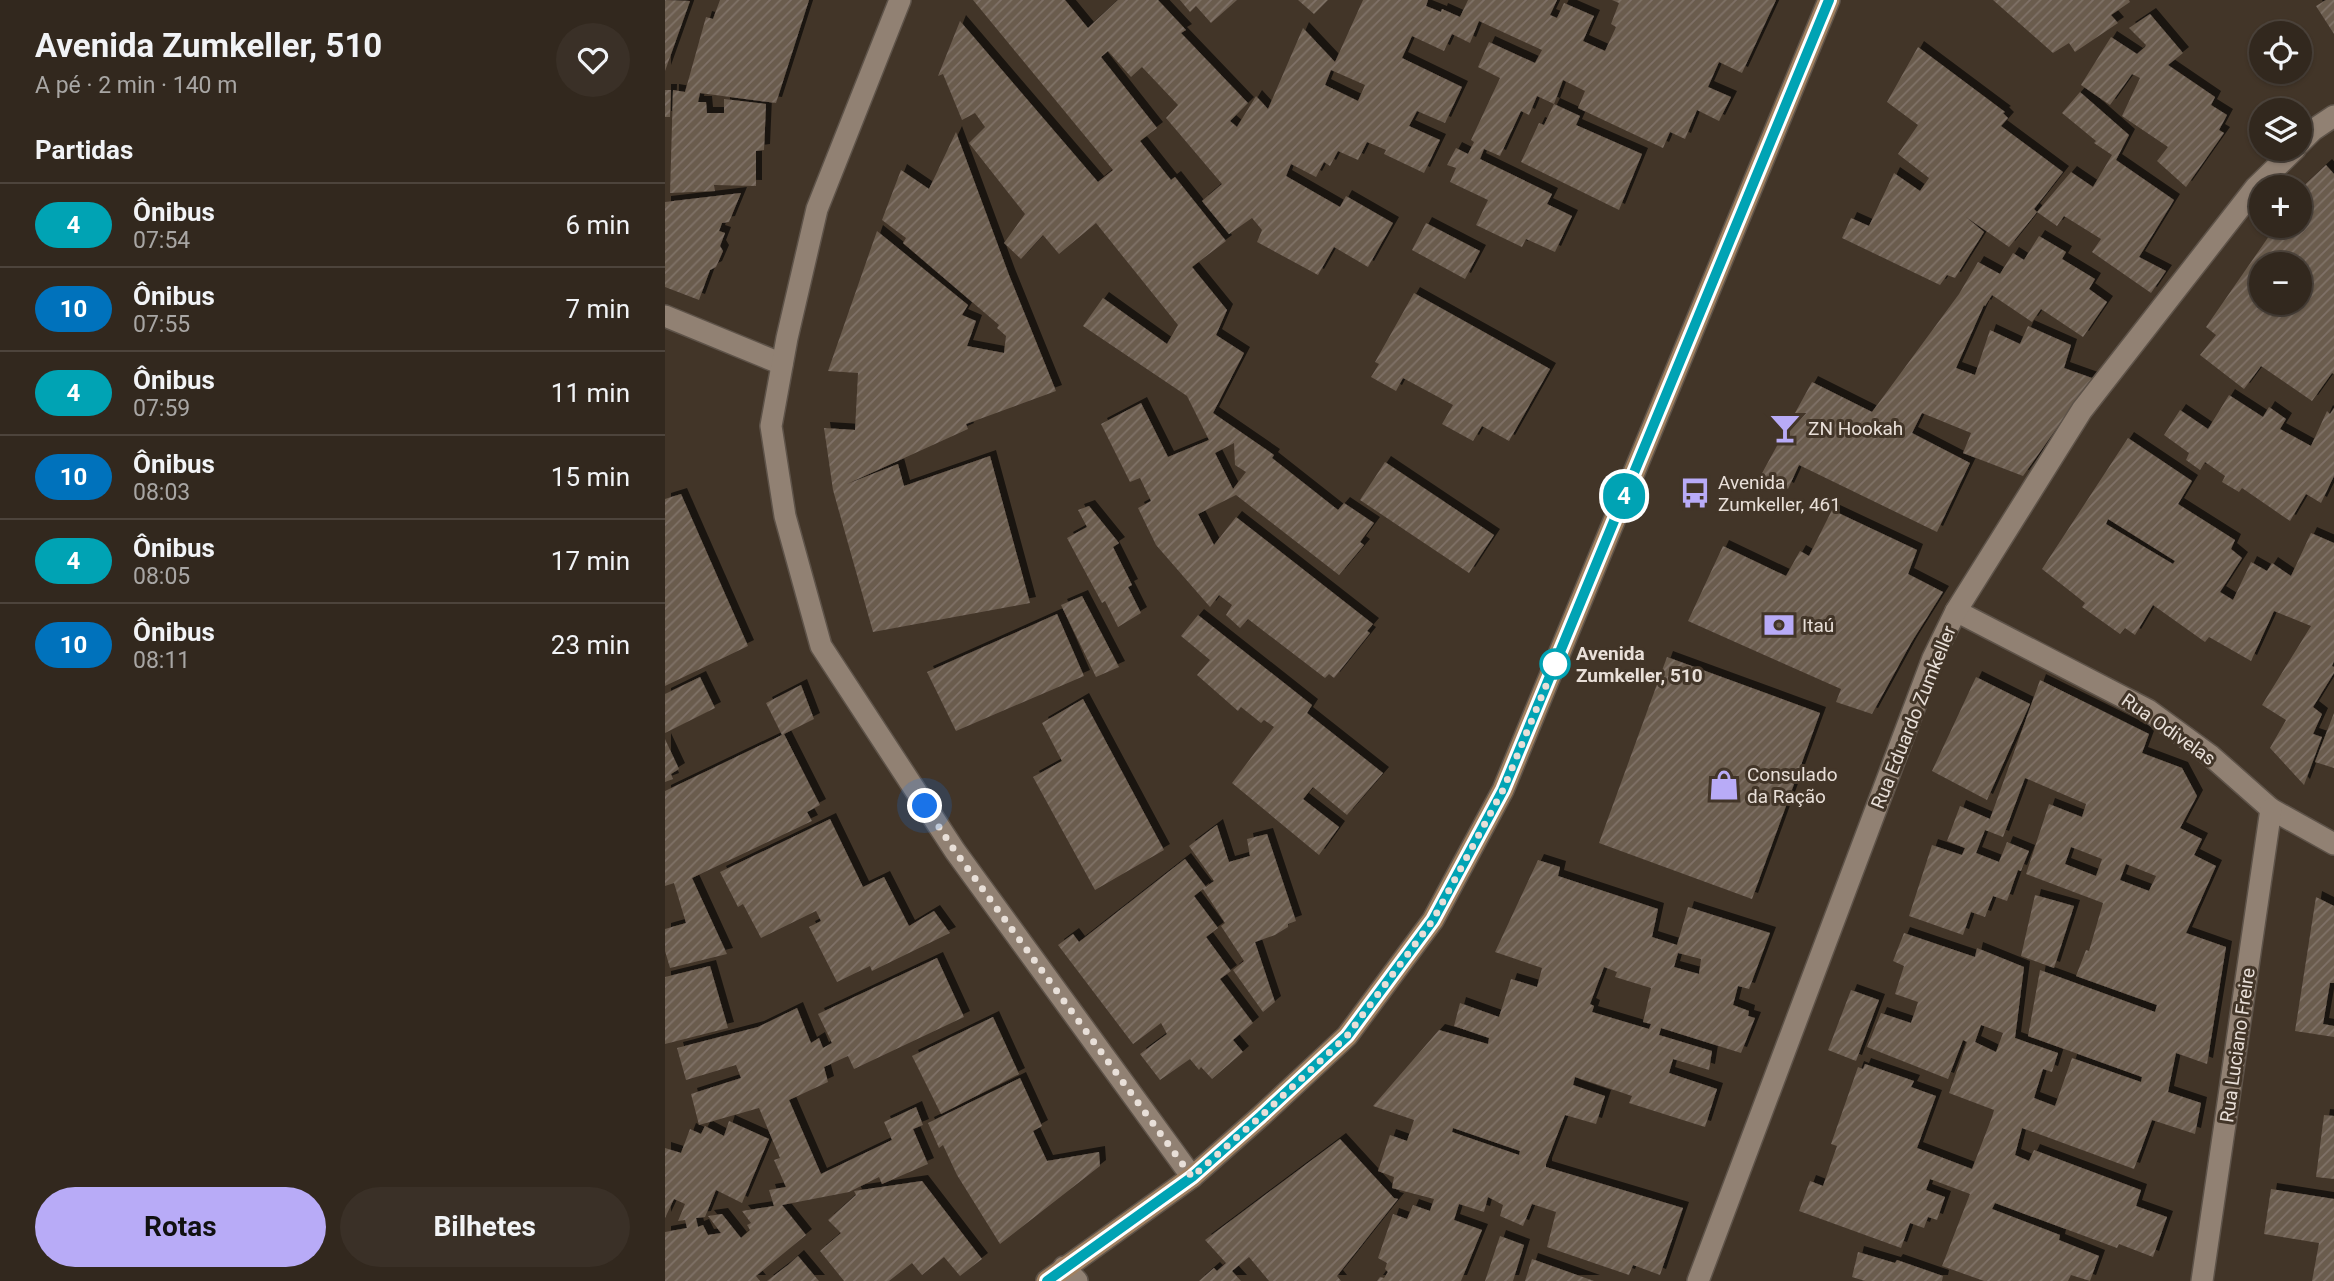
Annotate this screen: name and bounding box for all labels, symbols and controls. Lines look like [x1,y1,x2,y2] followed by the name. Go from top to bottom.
[2249,21,2312,315] map controls
[2249,21,2312,84] button: locate
[556,23,630,97] button: heart
[35,26,382,65] text: Avenida Zumkeller, 510
[35,72,237,99] text: A pé · 2 min · 140 m
[2249,98,2312,161] button: layers
[35,135,133,165] text: Partidas
[2249,175,2312,238] button: +
[133,197,215,227] text: Ônibus
[565,210,630,240] text: 6 min
[67,211,80,239] text: 4
[133,227,190,254] text: 07:54
[2249,252,2312,315] button: −
[133,281,215,311] text: Ônibus
[565,294,630,324] text: 7 min
[60,295,87,323] text: 10
[133,311,190,338] text: 07:55
[133,365,215,395] text: Ônibus
[551,378,630,408] text: 11 min
[67,379,80,407] text: 4
[133,395,190,422] text: 07:59
[1768,411,1802,445] bar icon: ZN Hookah
[1808,417,1903,440] place label: ZN Hookah
[133,449,215,479] text: Ônibus
[551,462,630,492] text: 15 min
[60,463,87,491] text: 10
[1718,471,1841,516] place label: Avenida Zumkeller, 461
[1601,473,1647,519] line badge: 4
[1678,476,1712,510] bus stop icon: Avenida Zumkeller, 461
[133,479,190,506] text: 08:03
[1617,482,1631,510] text: 4
[133,533,215,563] text: Ônibus
[551,546,630,576] text: 17 min
[67,547,80,575] text: 4
[133,563,190,590] text: 08:05
[1762,608,1796,642] bank icon: Itaú
[1802,614,1834,637] place label: Itaú
[133,617,215,647] text: Ônibus
[1866,622,1961,812] street label: Rua Eduardo Zumkeller
[551,630,630,660] text: 23 min
[60,631,87,659] text: 10
[1576,642,1703,687] place label: Avenida Zumkeller, 510
[133,647,190,674] text: 08:11
[1540,649,1570,679] marker: Avenida Zumkeller, 510
[2117,689,2220,770] street label: Rua Odivelas
[1747,763,1837,808] place label: Consulado da Ração
[1707,768,1741,802] shop icon: Consulado da Ração
[907,788,942,823] your location
[2215,966,2260,1124] street label: Rua Luciano Freire
[35,1187,326,1267] button: Rotas
[340,1187,630,1267] button: Bilhetes

